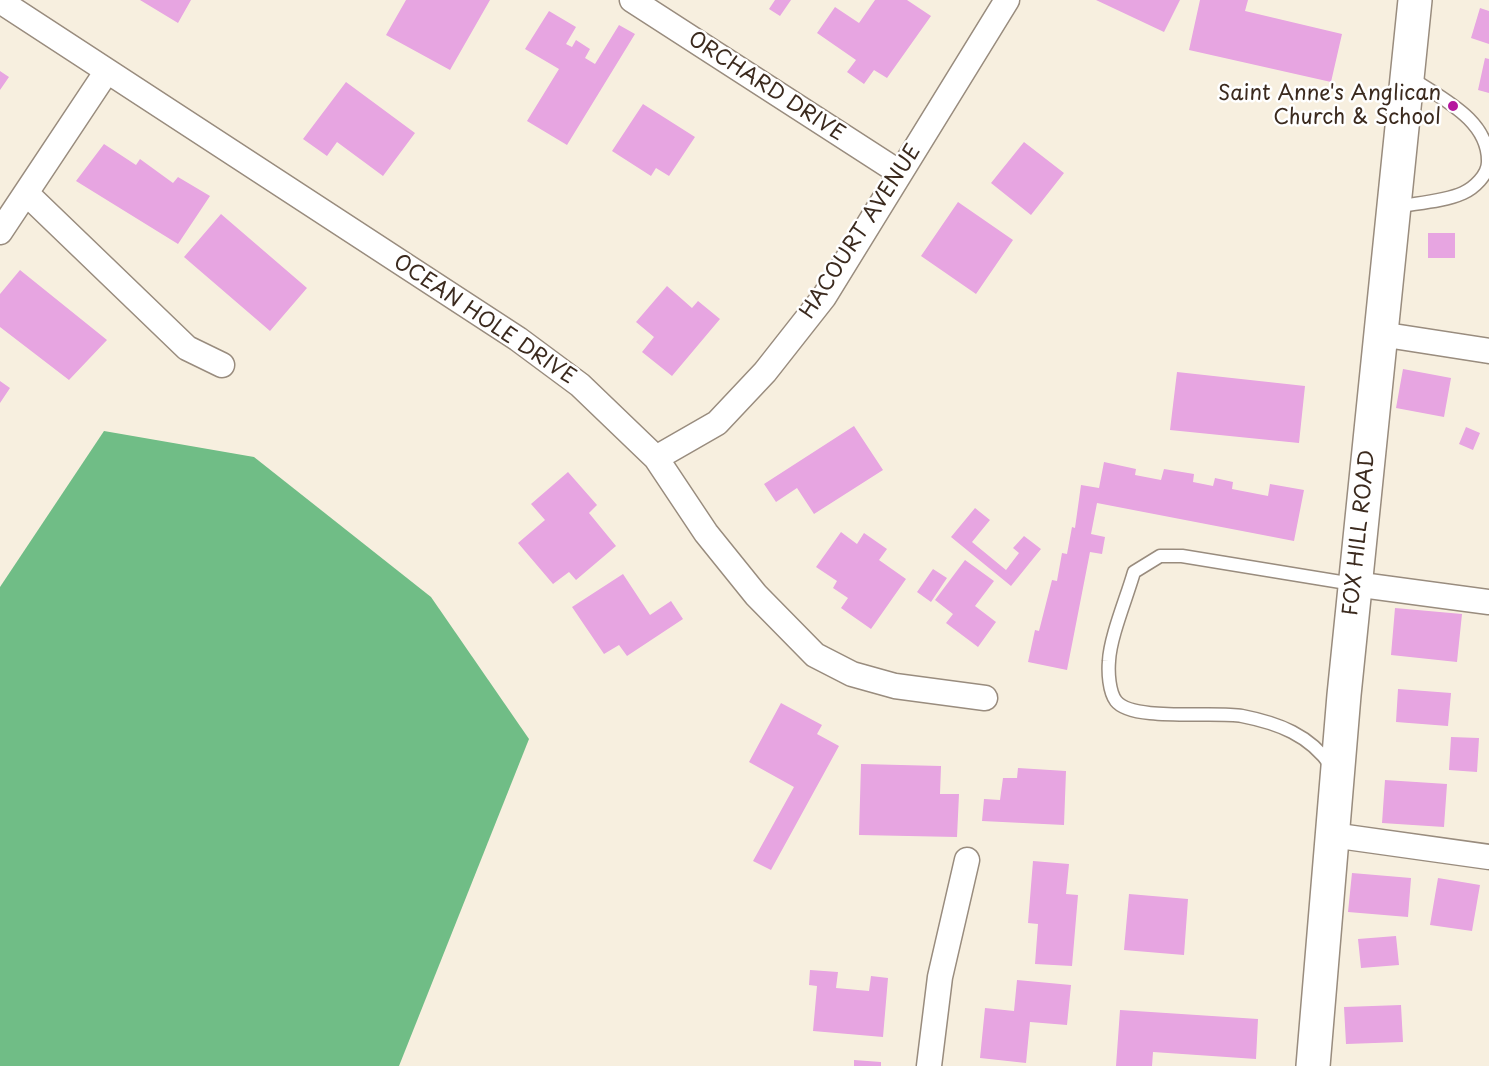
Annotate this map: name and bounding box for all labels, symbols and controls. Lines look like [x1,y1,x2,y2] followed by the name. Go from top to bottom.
[683,27,849,147] street label: ORCHARD DRIVE
[1218,81,1441,131] place label: Saint Anne's Anglican Church & School
[1446,99,1460,113] marker: Saint Anne's Anglican Church & School
[795,140,927,324] street label: HACOURT AVENUE
[388,250,580,390] street label: OCEAN HOLE DRIVE
[1339,449,1381,617] street label: FOX HILL ROAD

